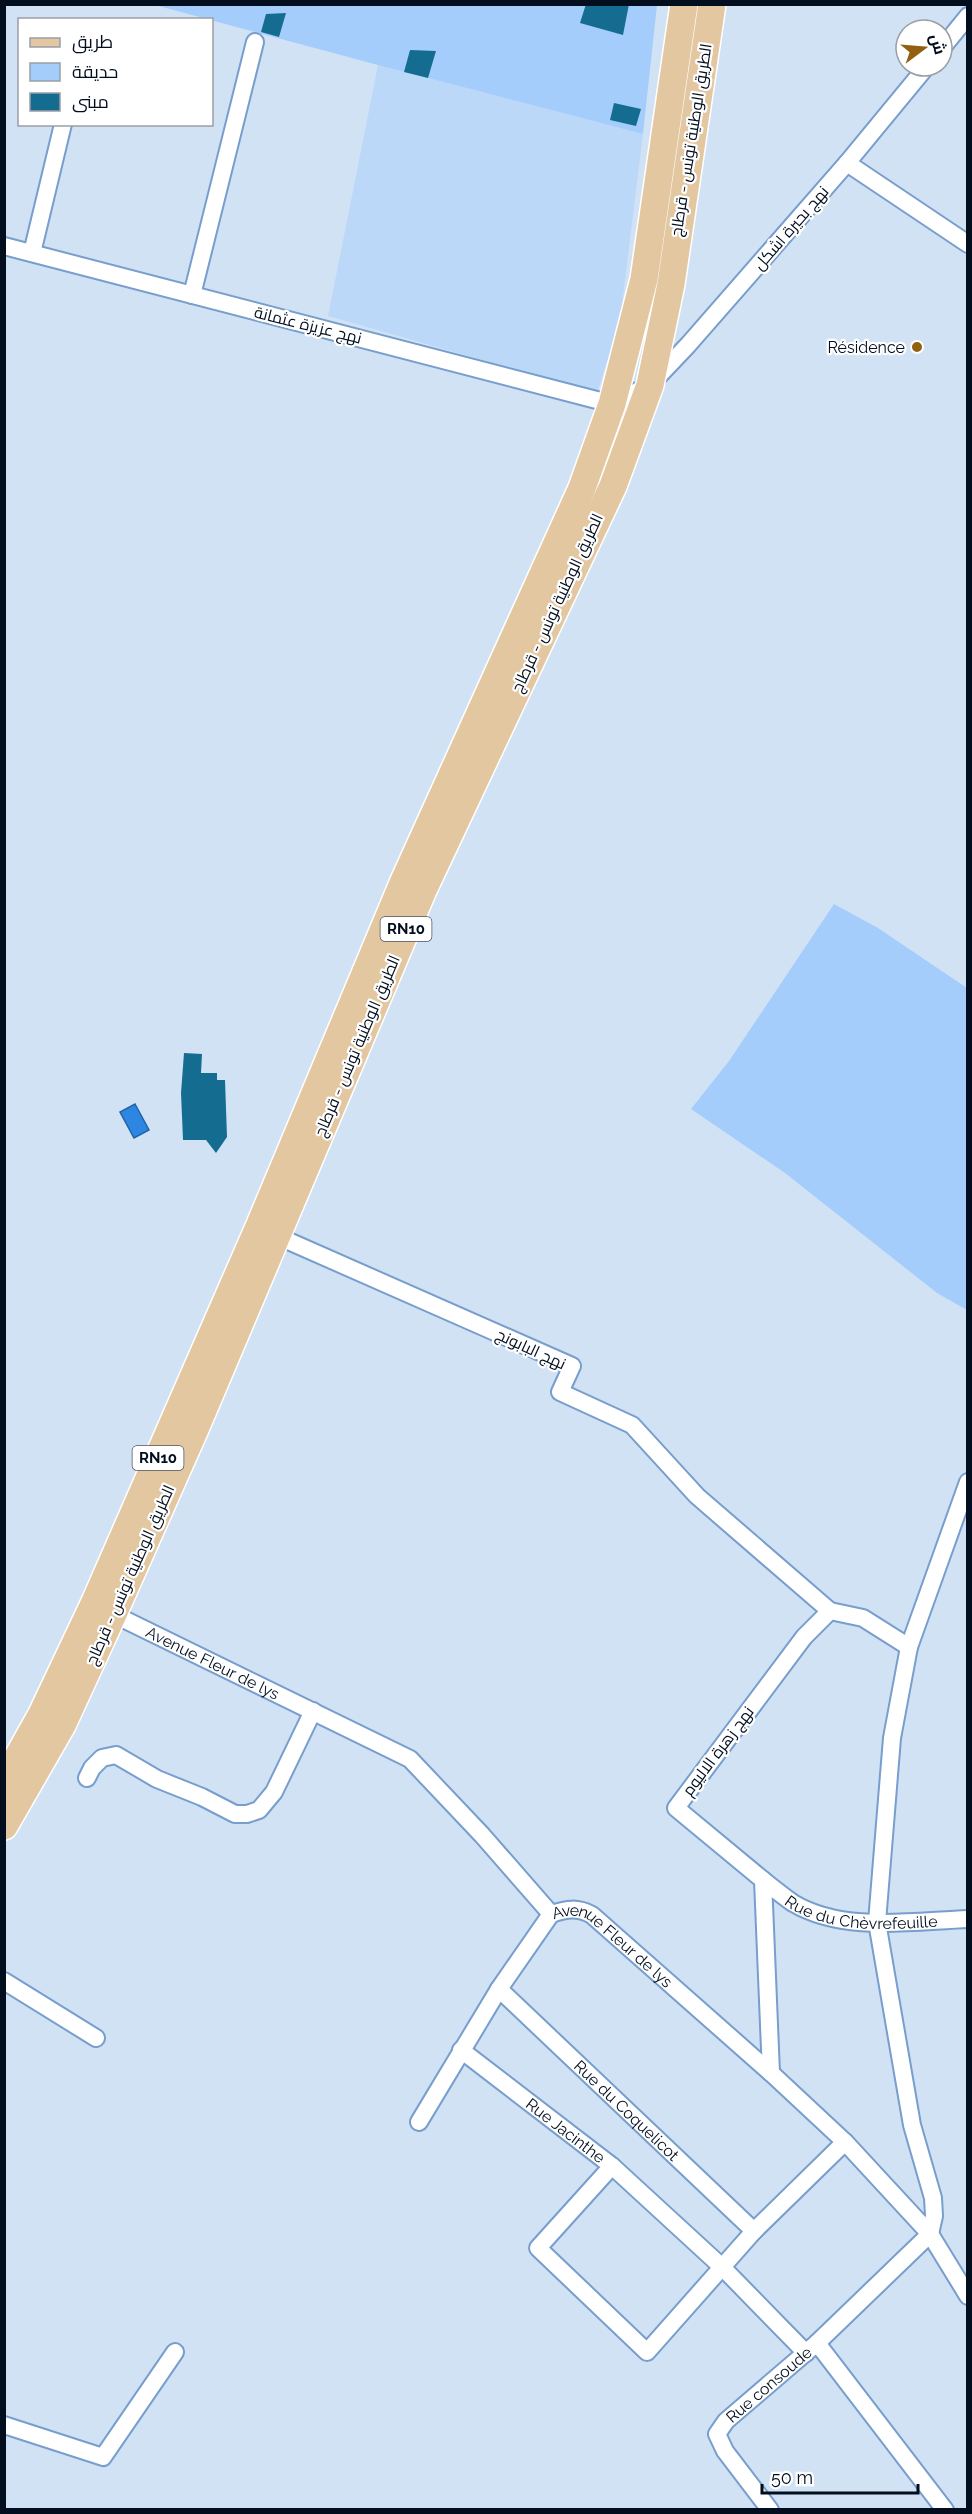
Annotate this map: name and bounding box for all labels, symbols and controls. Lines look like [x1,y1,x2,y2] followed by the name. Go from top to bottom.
[18,18,213,126] legend
[894,18,954,78] north arrow
[72,31,113,54] text: طريق
[926,32,950,56] text: ش
[666,42,718,238] street label: الطريق الوطنية تونس - قرطاج
[72,61,118,82] text: حديقة
[72,91,109,113] text: مبنى
[749,182,834,275] street label: نهج بحيرة اشكل
[252,302,364,349] street label: نهج عزيزة عثمانة
[827,338,905,357] place label: Résidence
[910,340,924,354] marker: Résidence
[507,511,609,696] street label: الطريق الوطنية تونس - قرطاج
[380,917,432,941] road number: RN10
[310,953,406,1140] street label: الطريق الوطنية تونس - قرطاج
[492,1325,569,1375] street label: نهج البابونج
[132,1446,184,1470] road number: RN10
[82,1482,180,1669] street label: الطريق الوطنية تونس - قرطاج
[143,1622,283,1703] street label: Avenue Fleur de lys
[678,1703,759,1801] street label: نهج زهرة الاليوم
[781,1891,938,1933] street label: Rue du Chèvrefeuille
[549,1900,677,1991] street label: Avenue Fleur de lys
[570,2056,684,2165] street label: Rue du Coquelicot
[522,2094,609,2167] street label: Rue Jacinthe
[722,2342,815,2426] street label: Rue consoude
[762,2457,918,2495] scale bar
[771,2467,813,2488] text: 50 m

